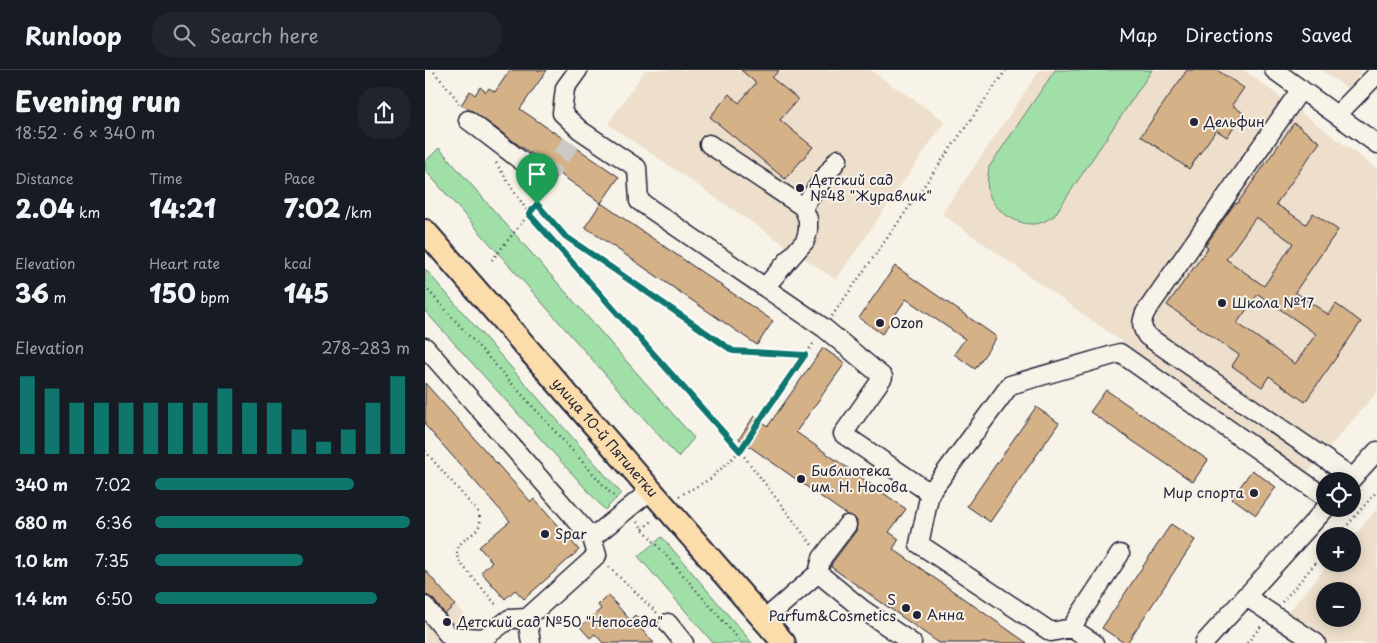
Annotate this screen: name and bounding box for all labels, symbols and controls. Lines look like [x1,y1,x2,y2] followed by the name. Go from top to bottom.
[152,12,502,57] search box
[25,17,122,53] text: Runloop
[170,21,198,49] icon: search
[210,21,318,49] text: Search here
[1119,21,1157,48] text: Map
[1185,21,1273,48] text: Directions
[1301,21,1352,48] text: Saved
[15,79,181,122] text: Evening run
[358,87,410,139] button: share
[1203,111,1265,132] place label: Дельфин
[1188,116,1200,128] marker: Дельфин
[15,120,155,144] text: 18:52 · 6 × 340 m
[516,153,558,204] pin
[523,160,551,188] icon: arrive
[15,168,74,189] text: Distance
[149,168,182,189] text: Time
[284,168,315,189] text: Pace
[809,169,932,206] place label: Детский сад №48 "Журавлик"
[794,182,806,194] marker: Детский сад №48 "Журавлик"
[15,189,75,227] text: 2.04
[149,189,216,227] text: 14:21
[284,189,341,227] text: 7:02
[75,202,100,223] text: km
[341,202,372,223] text: /km
[15,253,75,274] text: Elevation
[149,253,220,274] text: Heart rate
[284,253,312,274] text: kcal
[15,274,49,312] text: 36
[149,274,196,312] text: 150
[284,274,329,312] text: 145
[49,287,66,308] text: m
[196,287,229,308] text: bpm
[1232,292,1315,313] place label: Школа №17
[1216,297,1228,309] marker: Школа №17
[890,312,923,333] place label: Ozon
[874,317,886,329] marker: Ozon
[15,335,84,359] text: Elevation
[321,335,410,359] text: 278–283 m
[547,373,663,502] street label: улица 10-й Пятилетки
[811,460,908,497] place label: Библиотека им. Н. Носова
[15,472,68,496] text: 340 m
[95,472,131,496] text: 7:02
[1316,472,1361,627] map controls
[1316,472,1361,517] button: locate
[795,473,807,485] marker: Библиотека им. Н. Носова
[1163,482,1244,503] place label: Мир спорта
[1248,487,1260,499] marker: Мир спорта
[15,510,67,534] text: 680 m
[95,510,133,534] text: 6:36
[555,523,587,544] place label: Spar
[1316,527,1361,572] button: +
[539,528,551,540] marker: Spar
[15,548,68,572] text: 1.0 km
[95,548,129,572] text: 7:35
[1316,582,1361,627] button: −
[15,586,67,610] text: 1.4 km
[95,586,133,610] text: 6:50
[769,589,896,626] place label: S Parfum&Cosmetics
[900,602,912,614] marker: S Parfum&Cosmetics
[927,604,964,625] place label: Анна
[911,609,923,621] marker: Анна
[456,611,663,632] place label: Детский сад №50 "Непоседа"
[441,616,453,628] marker: Детский сад №50 "Непоседа"

